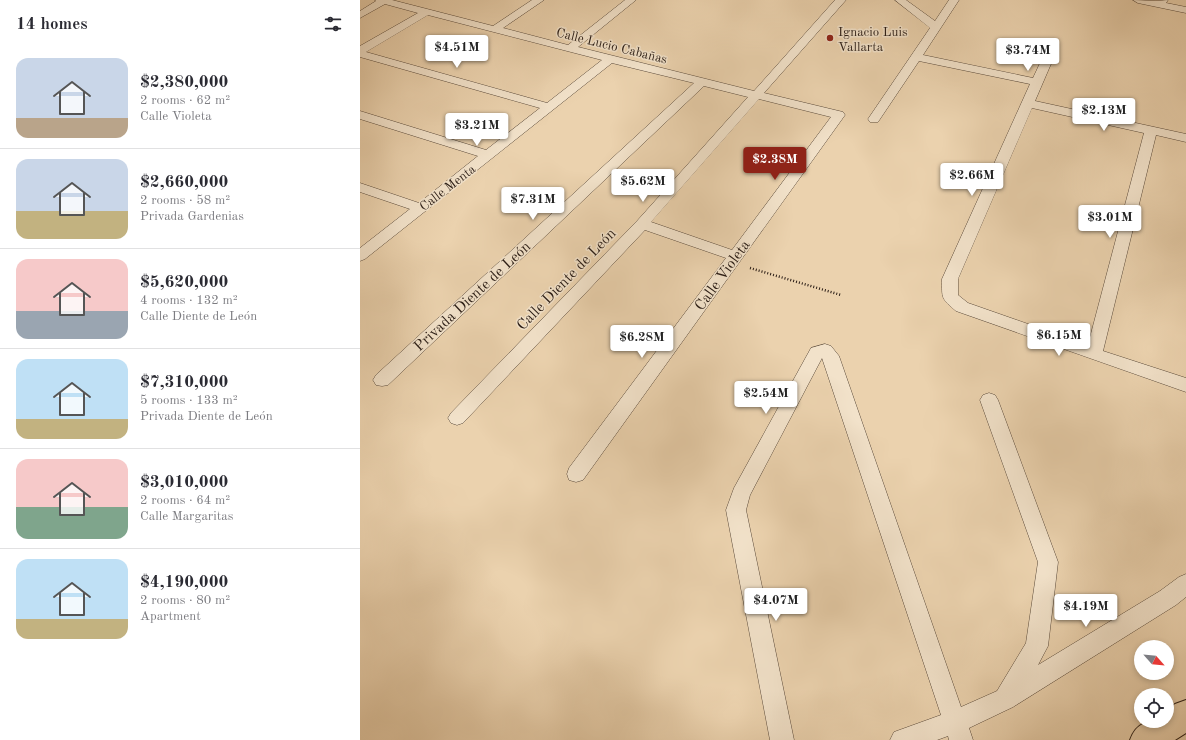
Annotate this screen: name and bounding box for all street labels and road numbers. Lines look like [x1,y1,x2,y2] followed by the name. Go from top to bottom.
[555,26,669,67] street label: Calle Lucio Cabañas
[418,162,479,214] street label: Calle Menta
[515,226,619,334] street label: Calle Diente de León
[693,238,754,314] street label: Calle Violeta
[412,239,534,355] street label: Privada Diente de León

